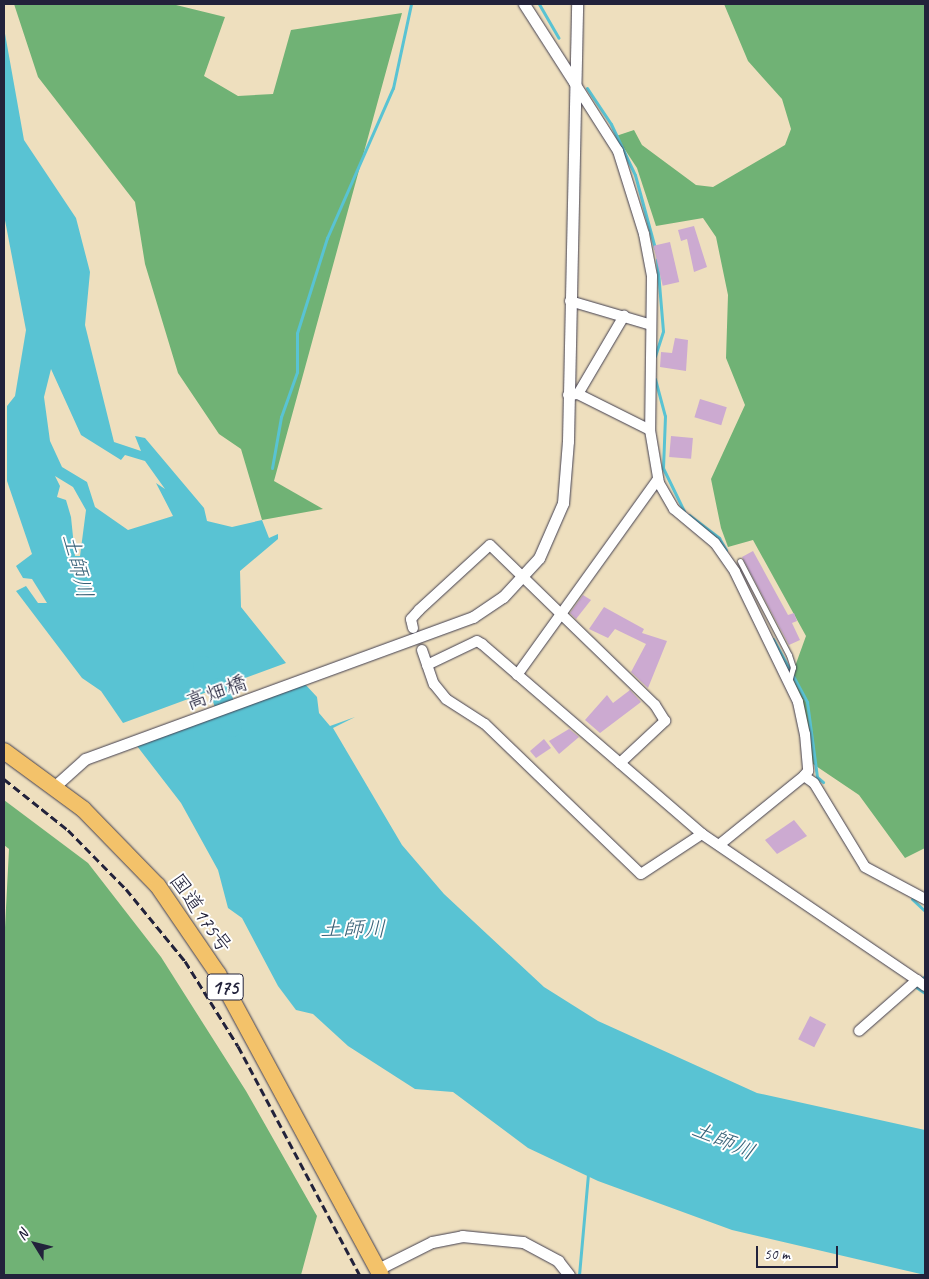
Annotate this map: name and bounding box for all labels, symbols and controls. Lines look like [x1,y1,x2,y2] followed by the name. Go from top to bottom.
[56,531,98,601] water label: 土師川
[182,669,250,715] street label: 高畑橋
[164,868,238,958] street label: 国道175号
[320,917,386,943] water label: 土師川
[206,970,244,1004] road number: 175
[687,1116,759,1166] water label: 土師川
[10,1219,60,1269] north arrow
[13,1226,32,1243] text: N
[759,1236,842,1268] scale bar
[764,1245,790,1264] text: 50 m

